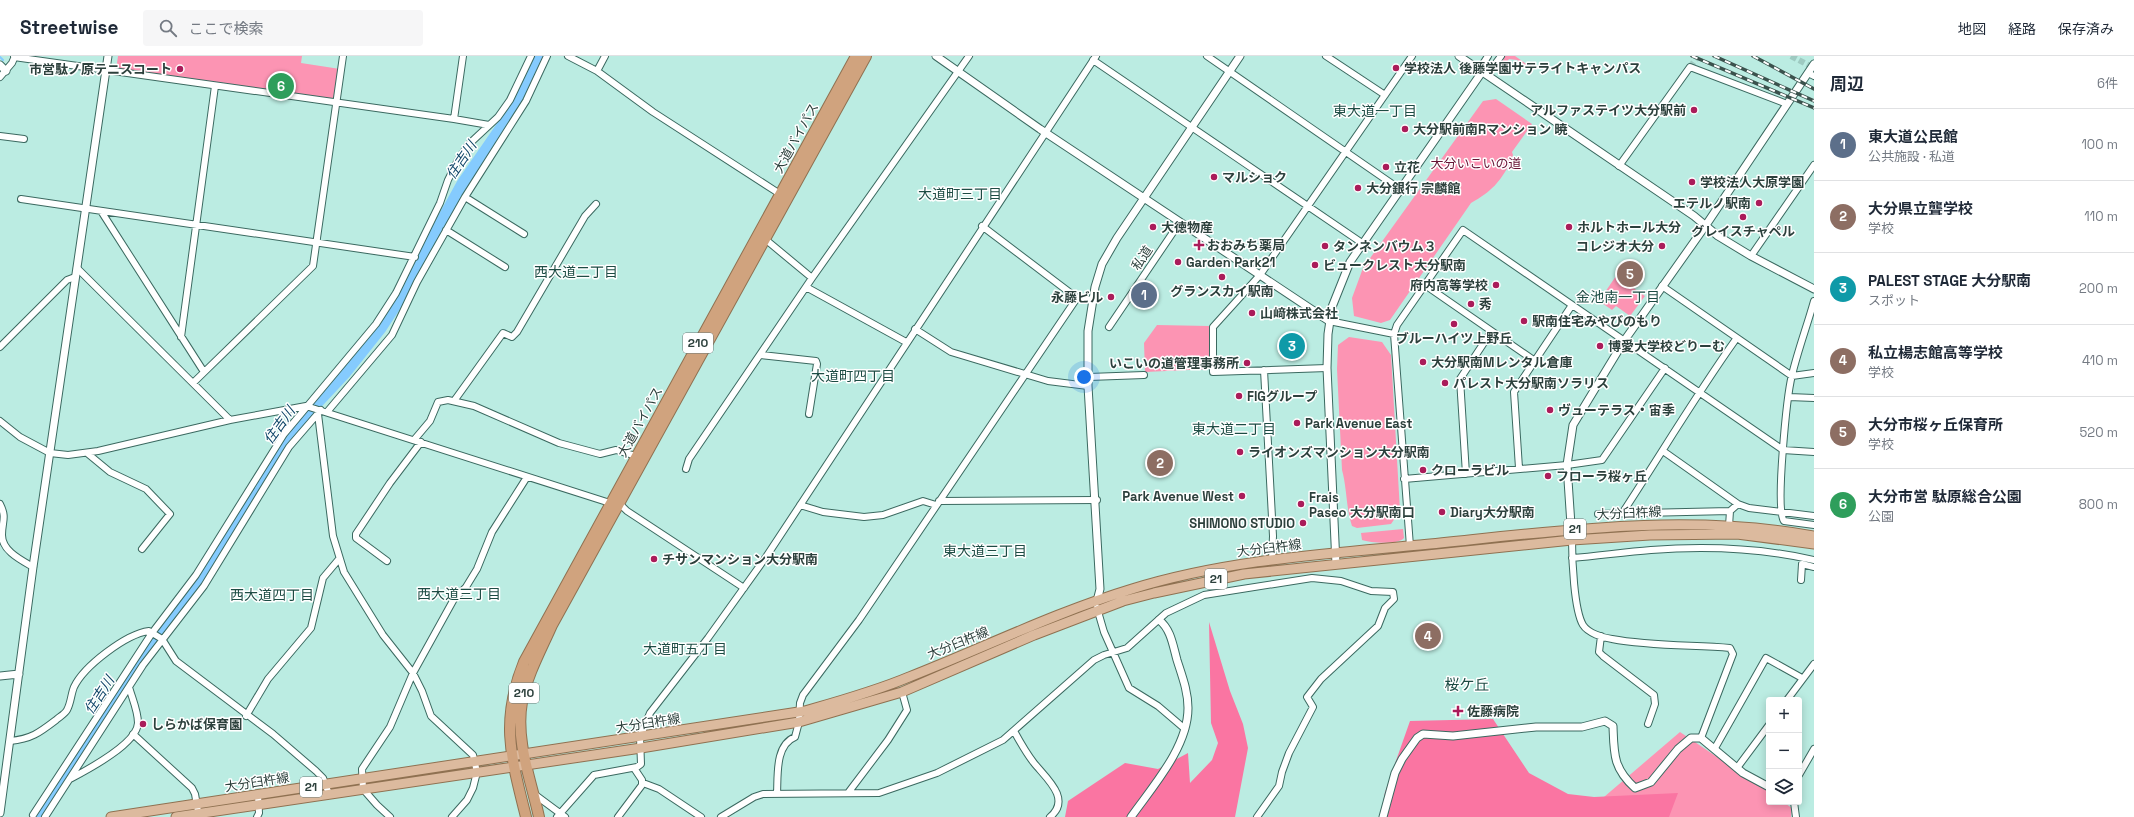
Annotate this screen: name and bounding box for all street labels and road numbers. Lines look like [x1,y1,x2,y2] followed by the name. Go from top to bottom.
[770,100,822,176] street label: 大道バイパス
[1128,242,1156,274] street label: 私道
[683,333,713,353] road number: 210
[614,384,666,460] street label: 大道バイパス
[1596,503,1662,523] street label: 大分臼杵線
[1564,519,1586,539] road number: 21
[1236,536,1302,560] street label: 大分臼杵線
[1205,569,1227,589] road number: 21
[925,623,991,663] street label: 大分臼杵線
[509,683,539,703] road number: 210
[615,710,681,736] street label: 大分臼杵線
[224,769,290,795] street label: 大分臼杵線
[300,777,322,797] road number: 21

